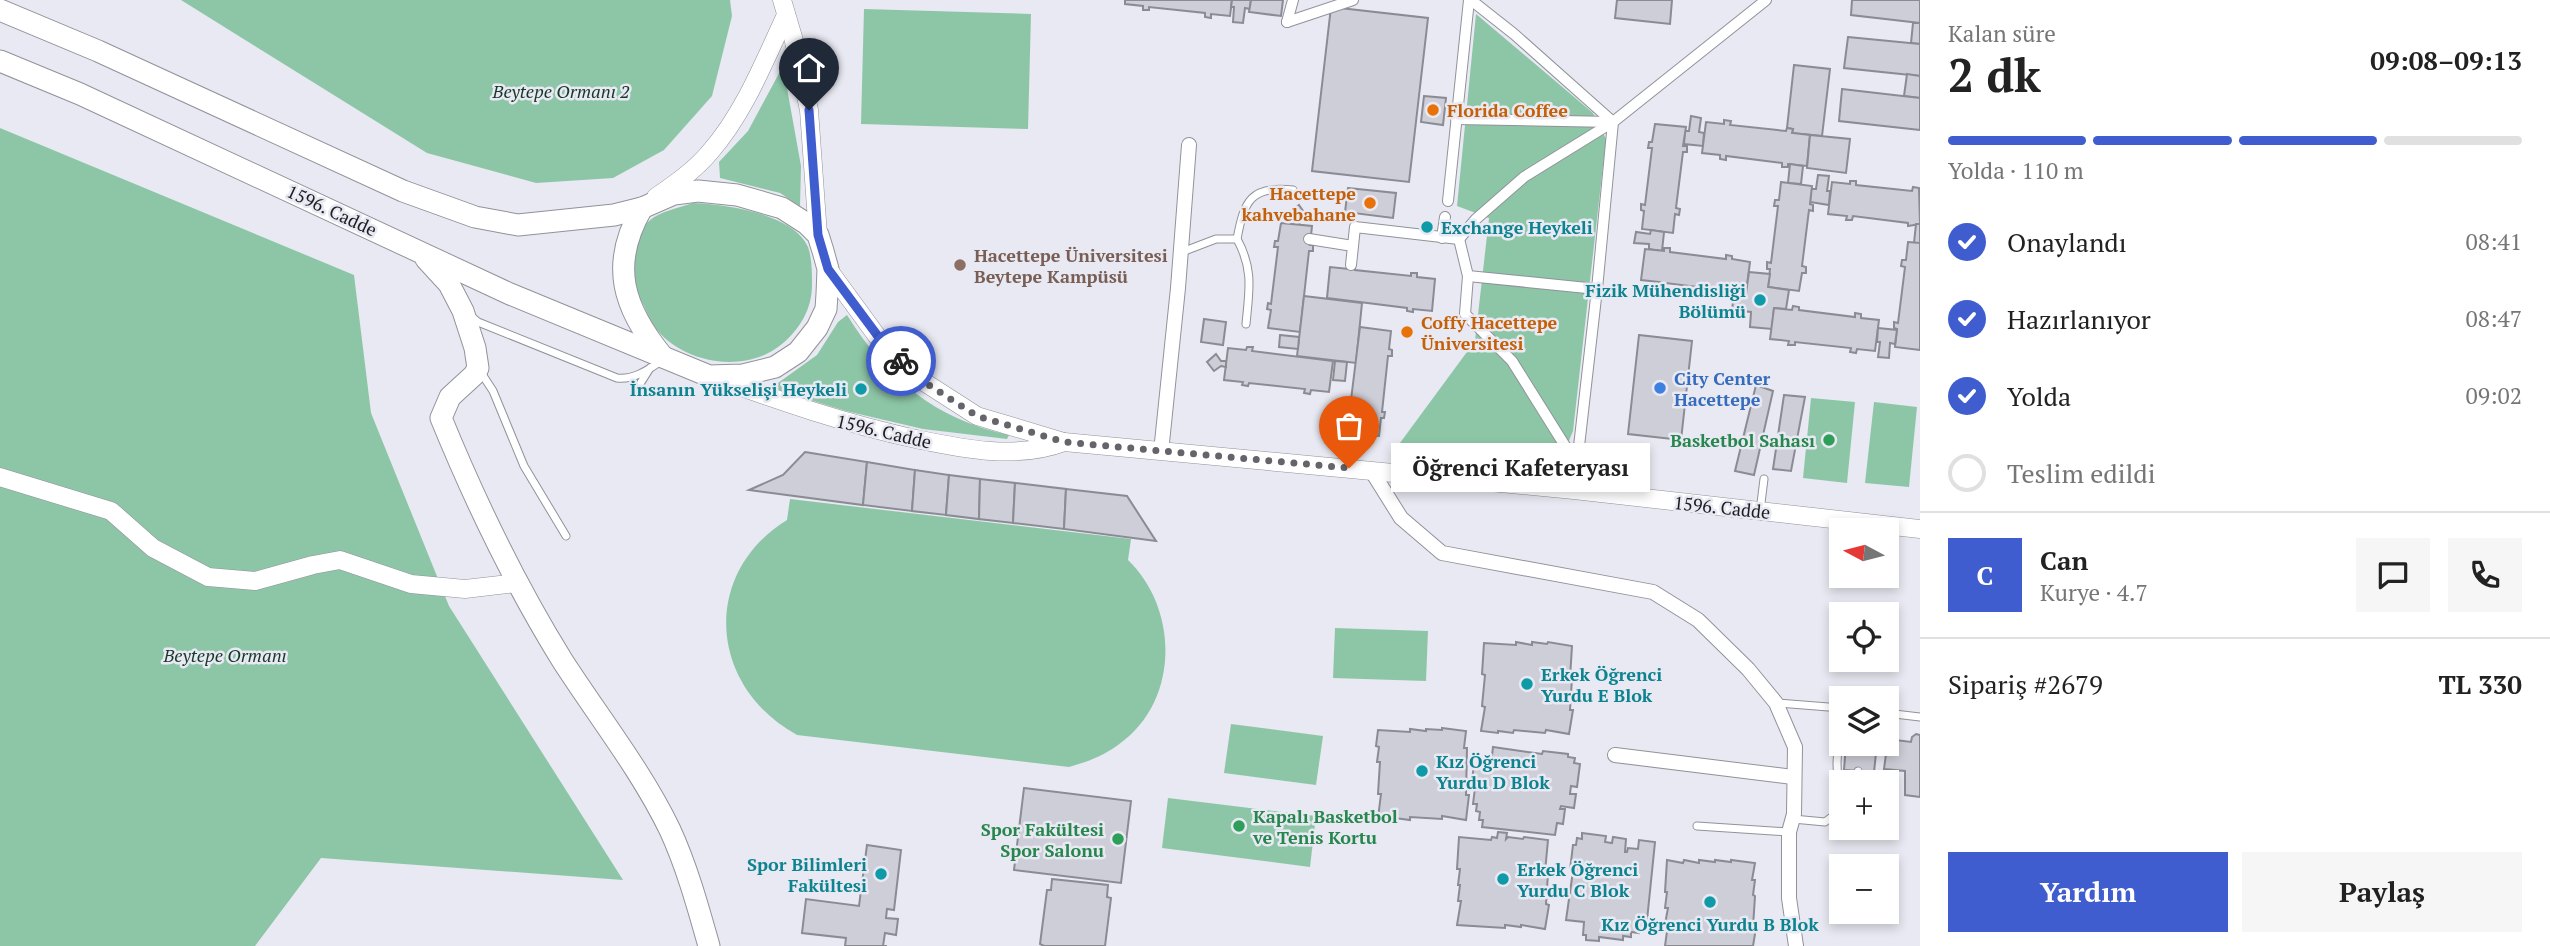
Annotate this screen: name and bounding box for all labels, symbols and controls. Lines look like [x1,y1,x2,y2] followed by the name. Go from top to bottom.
[1948,18,2056,49] text: Kalan süre
[779,38,839,110] pin
[2370,43,2522,77] text: 09:08–09:13
[1948,44,2041,105] text: 2 dk
[790,49,828,87] icon: home
[492,79,630,103] park label: Beytepe Ormanı 2
[1447,98,1568,122] place label: Florida Coffee
[1425,102,1441,118] marker: Florida Coffee
[1948,155,2084,186] text: Yolda · 110 m
[283,179,381,241] street label: 1596. Cadde
[1241,181,1356,226] place label: Hacettepe kahvebahane
[1362,195,1378,211] marker: Hacettepe kahvebahane
[1441,215,1593,239] place label: Exchange Heykeli
[1419,219,1435,235] marker: Exchange Heykeli
[1948,223,1986,261] icon: check
[2007,225,2127,259] text: Onaylandı
[2465,226,2522,257] text: 08:41
[974,243,1168,288] place label: Hacettepe Üniversitesi Beytepe Kampüsü
[952,257,968,273] marker: Hacettepe Üniversitesi Beytepe Kampüsü
[1585,278,1746,323] place label: Fizik Mühendisliği Bölümü
[1752,292,1768,308] marker: Fizik Mühendisliği Bölümü
[1948,300,1986,338] icon: check
[2007,302,2151,336] text: Hazırlanıyor
[2465,303,2522,334] text: 08:47
[1421,310,1558,355] place label: Coffy Hacettepe Üniversitesi
[1399,324,1415,340] marker: Coffy Hacettepe Üniversitesi
[866,326,936,396] courier
[882,342,920,380] icon: bike
[1674,366,1771,411] place label: City Center Hacettepe
[630,377,847,401] place label: İnsanın Yükselişi Heykeli
[1948,377,1986,415] icon: check
[2007,379,2071,413] text: Yolda
[1652,380,1668,396] marker: City Center Hacettepe
[2465,380,2522,411] text: 09:02
[853,381,869,397] marker: İnsanın Yükselişi Heykeli
[1319,396,1379,468] pin
[1330,407,1368,445] icon: bag
[834,408,934,454] street label: 1596. Cadde
[1670,428,1815,452] place label: Basketbol Sahası
[1821,432,1837,448] marker: Basketbol Sahası
[1391,444,1650,492] callout: Öğrenci Kafeteryası
[1412,452,1629,483] text: Öğrenci Kafeteryası
[2007,456,2156,490] text: Teslim edildi
[1673,490,1771,524] street label: 1596. Cadde
[1829,518,1899,588] north arrow
[1829,518,1899,924] map controls
[2356,538,2430,612] button: chat
[2448,538,2522,612] button: phone
[2040,543,2088,577] text: Can
[1977,558,1993,592] text: C
[2040,577,2148,608] text: Kurye · 4.7
[1829,602,1899,672] button: locate
[162,643,287,667] park label: Beytepe Ormanı
[1541,662,1662,707] place label: Erkek Öğrenci Yurdu E Blok
[1948,667,2103,701] text: Sipariş #2679
[2438,667,2522,701] text: TL 330
[1519,676,1535,692] marker: Erkek Öğrenci Yurdu E Blok
[1829,686,1899,756] button: layers
[1436,749,1550,794] place label: Kız Öğrenci Yurdu D Blok
[1414,763,1430,779] marker: Kız Öğrenci Yurdu D Blok
[1829,770,1899,840] button: +
[1252,804,1398,849] place label: Kapalı Basketbol ve Tenis Kortu
[981,817,1104,862] place label: Spor Fakültesi Spor Salonu
[1231,818,1247,834] marker: Kapalı Basketbol ve Tenis Kortu
[1110,831,1126,847] marker: Spor Fakültesi Spor Salonu
[747,852,867,897] place label: Spor Bilimleri Fakültesi
[1948,852,2228,932] button: Yardım
[2242,852,2522,932] button: Paylaş
[1829,854,1899,924] button: −
[1517,857,1638,902] place label: Erkek Öğrenci Yurdu C Blok
[873,866,889,882] marker: Spor Bilimleri Fakültesi
[1495,871,1511,887] marker: Erkek Öğrenci Yurdu C Blok
[1702,894,1718,910] marker: Kız Öğrenci Yurdu B Blok
[1601,912,1819,936] place label: Kız Öğrenci Yurdu B Blok

